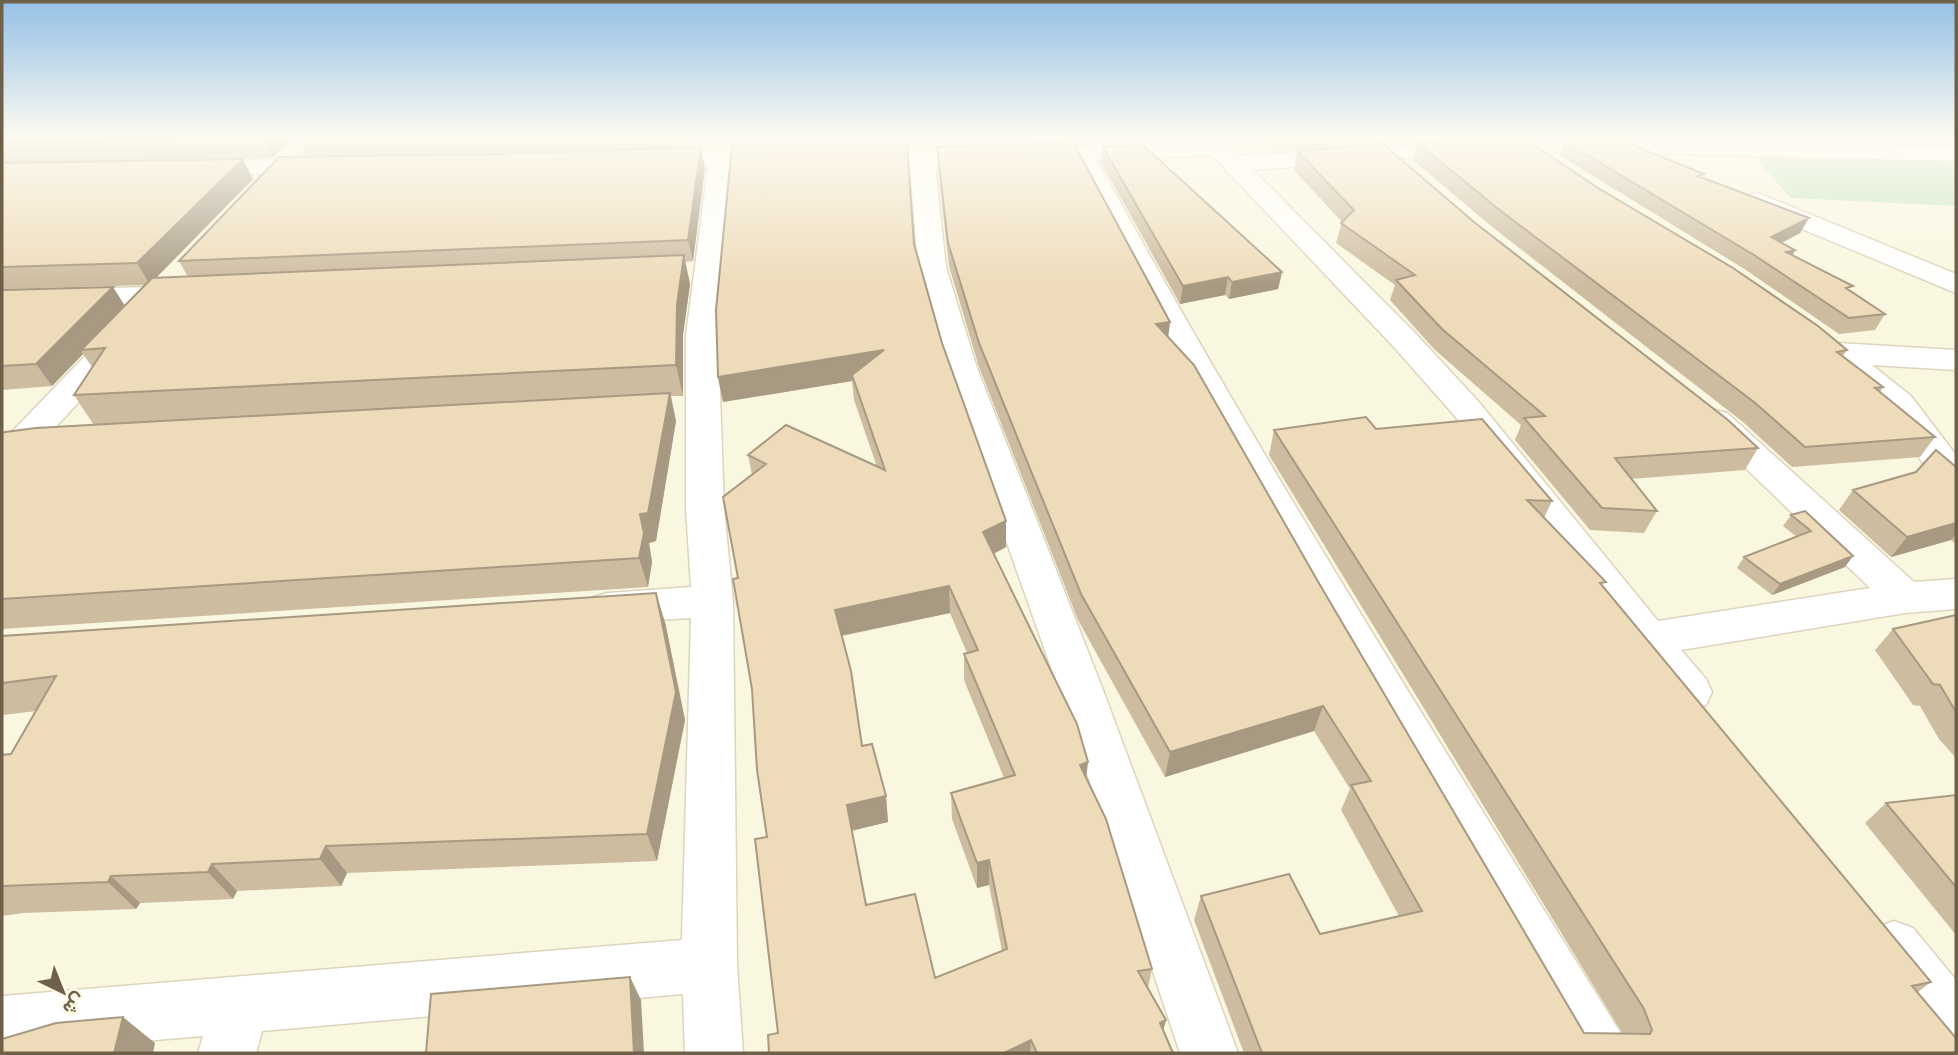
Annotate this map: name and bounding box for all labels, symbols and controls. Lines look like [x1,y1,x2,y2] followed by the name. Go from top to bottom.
[28,957,98,1027] north arrow
[58,988,90,1020] text: ش

